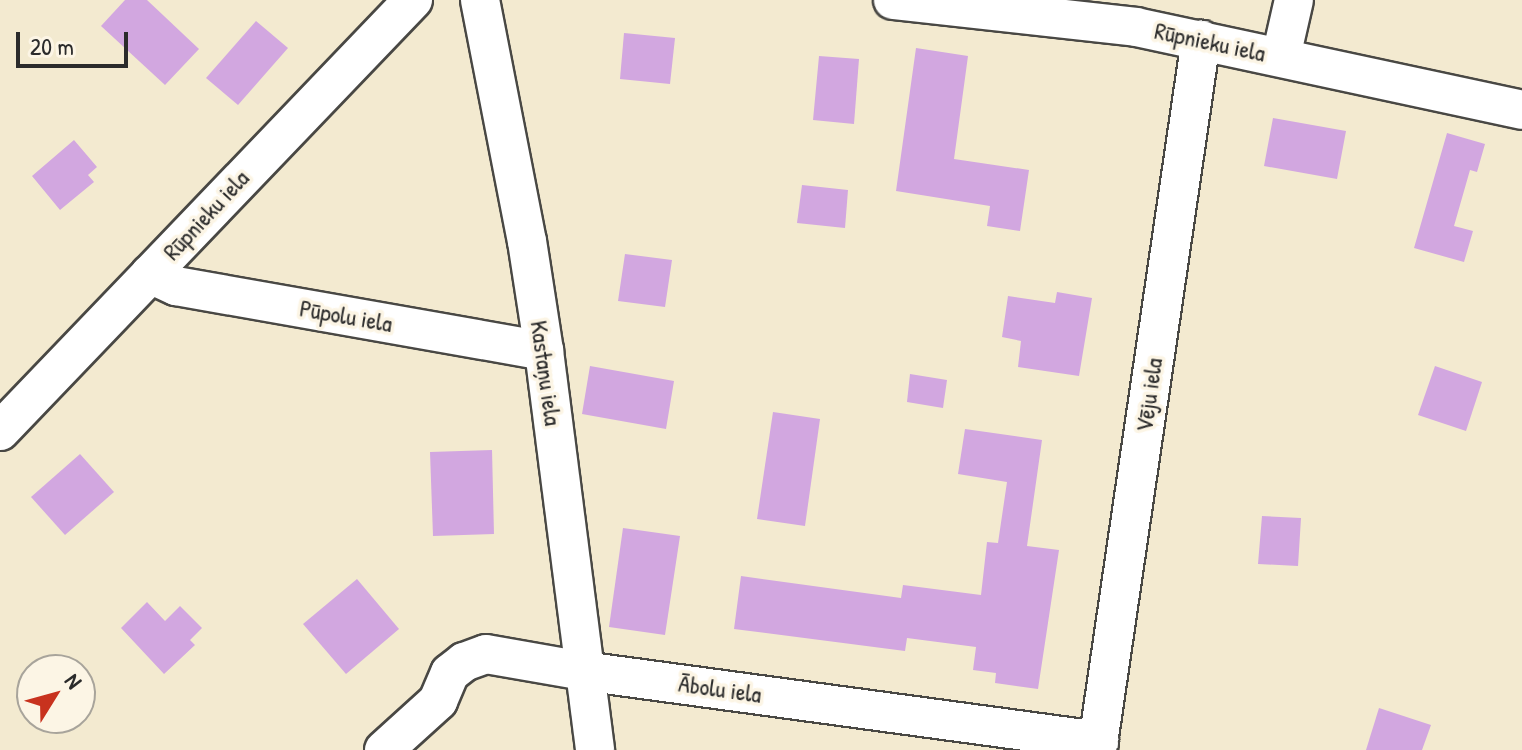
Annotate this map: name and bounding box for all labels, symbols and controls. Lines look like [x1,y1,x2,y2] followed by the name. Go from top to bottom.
[20,16,132,66] scale bar
[1152,16,1268,68] street label: Rūpnieku iela
[30,30,74,62] text: 20 m
[157,164,255,266] street label: Rūpnieku iela
[298,294,394,338] street label: Pūpolu iela
[524,319,568,427] street label: Kastaņu iela
[1130,356,1168,434] street label: Vēju iela
[16,654,96,734] north arrow
[58,667,89,694] text: N
[677,669,763,709] street label: Ābolu iela

